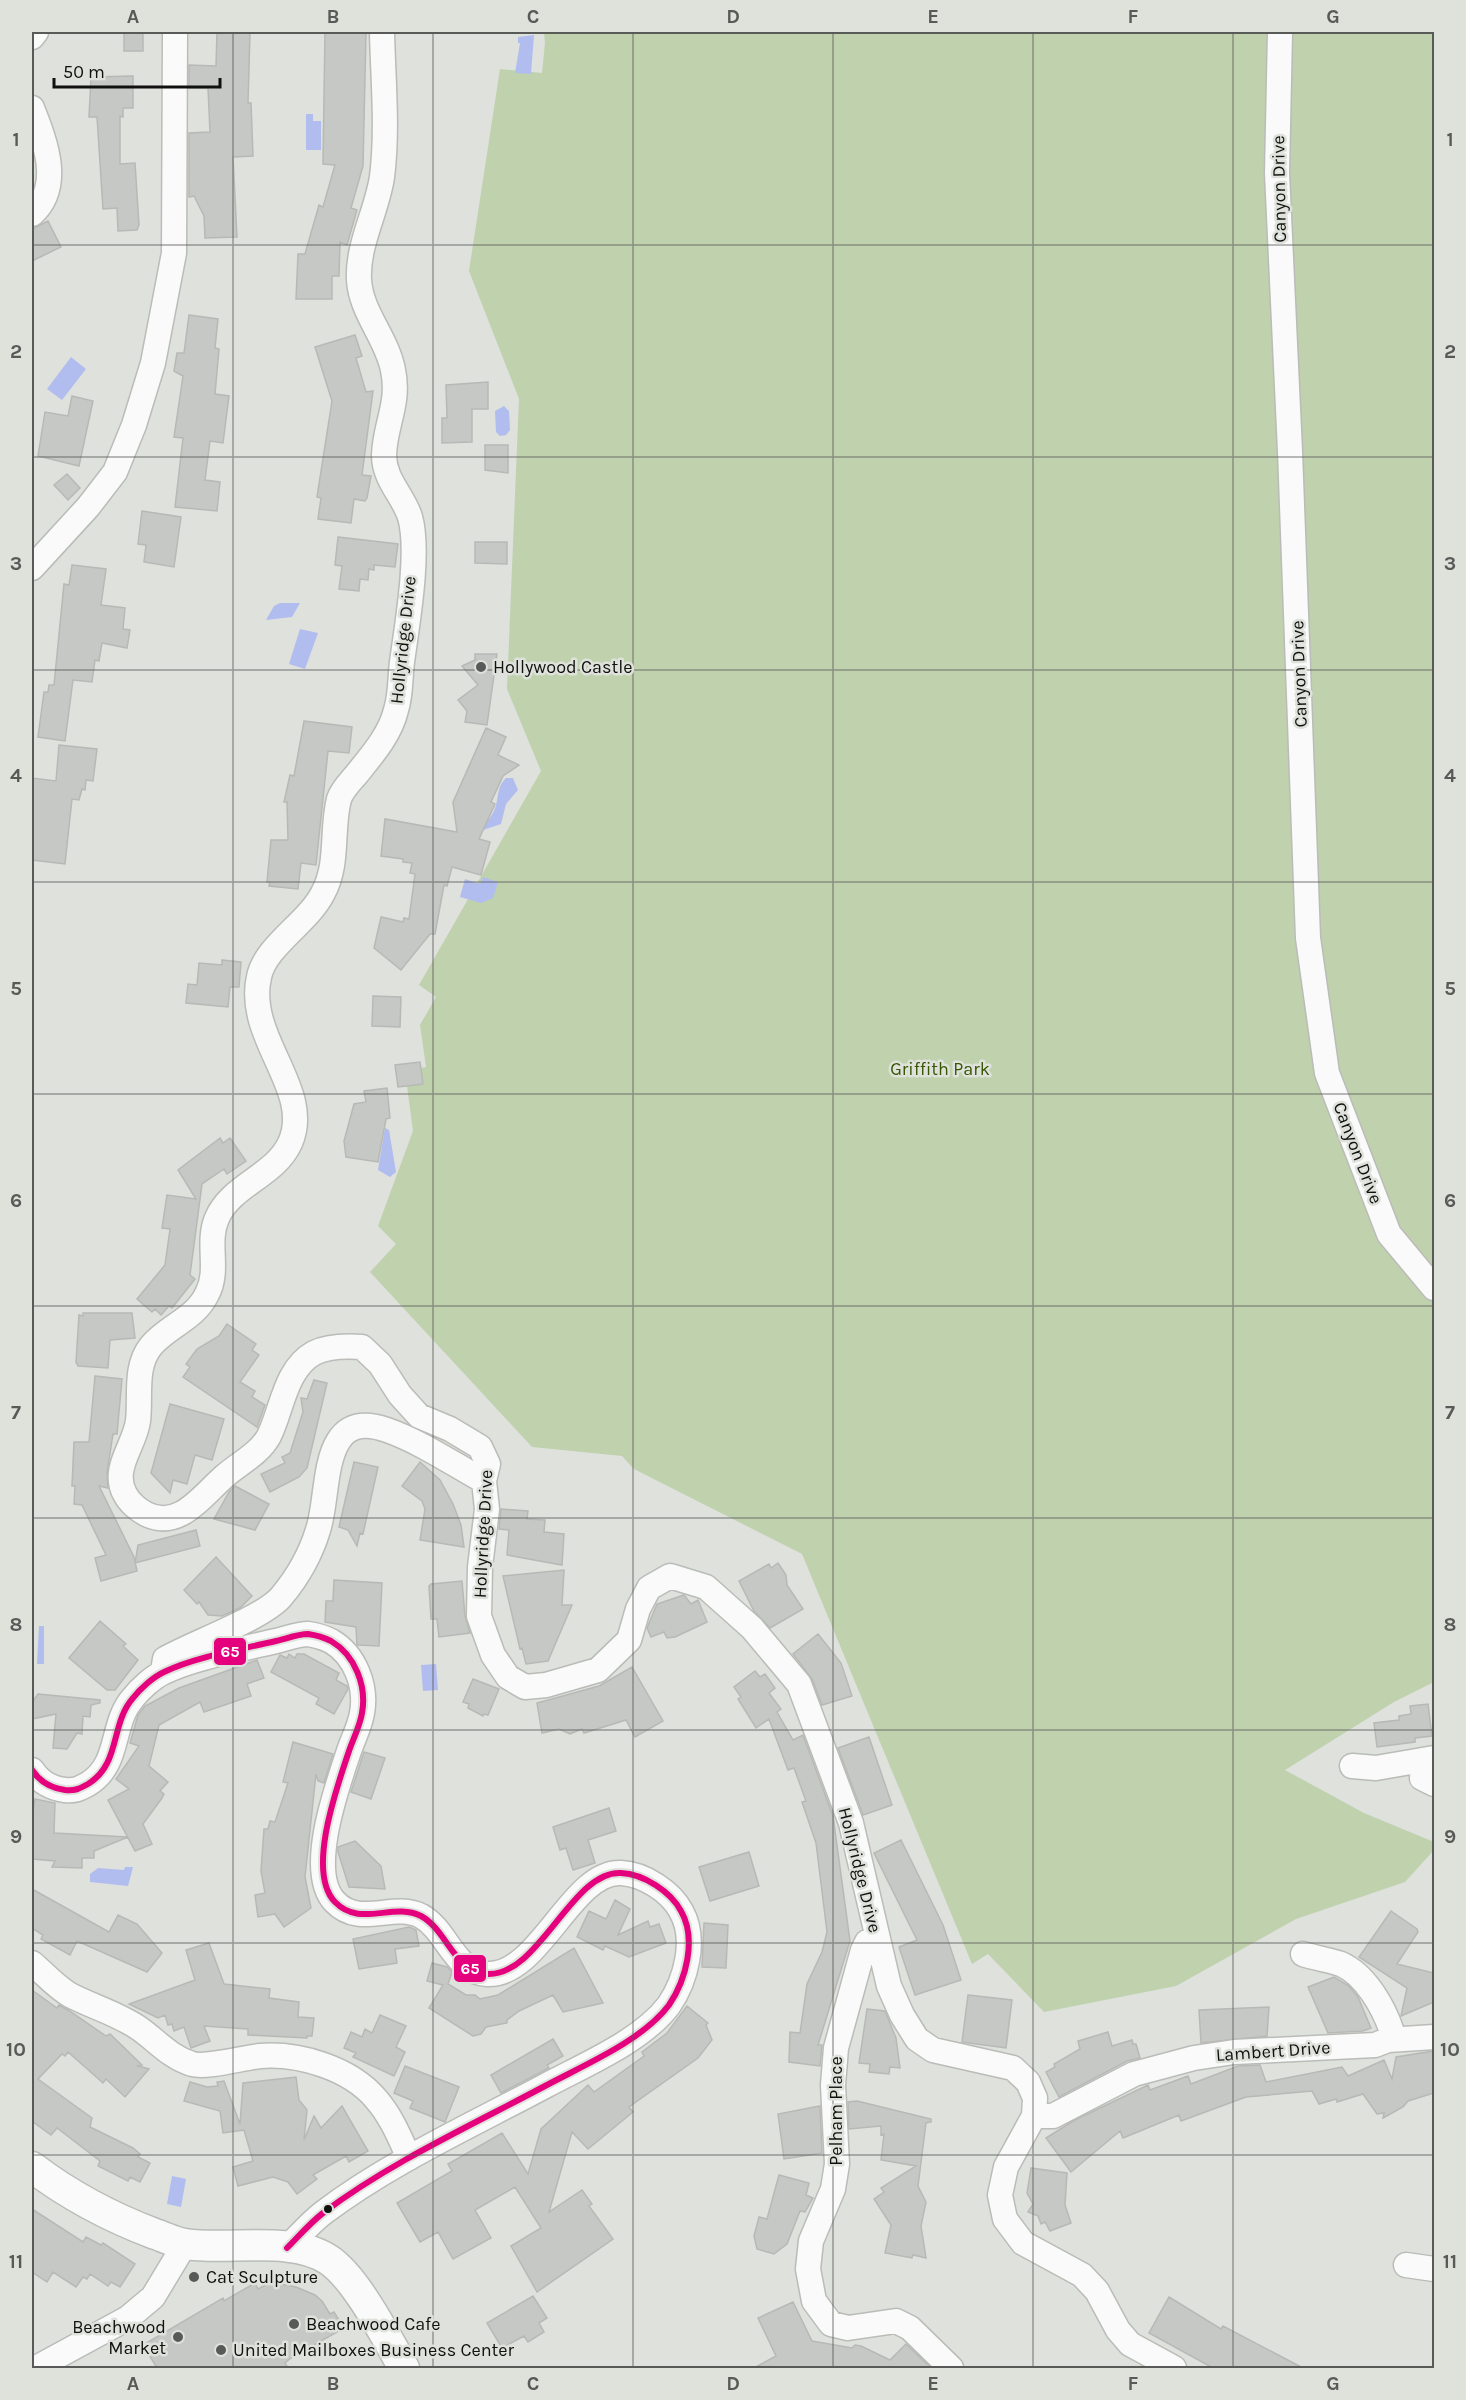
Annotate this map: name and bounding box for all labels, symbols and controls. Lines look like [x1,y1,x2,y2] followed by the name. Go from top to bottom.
[127,5,140,28] text: A
[327,5,339,28] text: B
[527,5,539,28] text: C
[726,5,740,28] text: D
[927,5,939,28] text: E
[1128,5,1139,28] text: F
[1326,5,1340,28] text: G
[54,51,220,89] scale bar
[63,61,105,83] text: 50 m
[12,128,20,151] text: 1
[1446,128,1454,151] text: 1
[1267,135,1291,243] street label: Canyon Drive
[10,340,22,363] text: 2
[1444,340,1456,363] text: 2
[10,552,22,575] text: 3
[1444,552,1456,575] text: 3
[385,575,421,705] street label: Hollyridge Drive
[1286,620,1312,728] street label: Canyon Drive
[493,656,632,678] place label: Hollywood Castle
[474,660,488,674] marker: Hollywood Castle
[10,764,22,787] text: 4
[1444,764,1456,787] text: 4
[10,977,22,1000] text: 5
[1444,977,1456,1000] text: 5
[890,1058,990,1080] park label: Griffith Park
[1329,1099,1387,1207] street label: Canyon Drive
[10,1189,22,1212] text: 6
[1444,1189,1456,1212] text: 6
[11,1401,21,1424] text: 7
[1445,1401,1455,1424] text: 7
[469,1469,497,1599] street label: Hollyridge Drive
[10,1613,22,1636] text: 8
[1444,1613,1456,1636] text: 8
[213,1637,247,1666] line badge: 65
[220,1642,240,1661] text: 65
[834,1805,886,1935] street label: Hollyridge Drive
[10,1825,22,1848] text: 9
[1444,1825,1456,1848] text: 9
[453,1954,487,1983] line badge: 65
[460,1959,480,1978] text: 65
[1215,2036,1331,2066] street label: Lambert Drive
[6,2038,26,2061] text: 10
[1440,2038,1460,2061] text: 10
[825,2056,847,2166] street label: Pelham Place
[322,2203,334,2215] unlabelled marker
[9,2250,23,2273] text: 11
[1443,2250,1457,2273] text: 11
[206,2266,318,2288] place label: Cat Sculpture
[187,2270,201,2284] marker: Cat Sculpture
[306,2313,441,2335] place label: Beachwood Cafe
[72,2316,166,2359] place label: Beachwood Market
[287,2317,301,2331] marker: Beachwood Cafe
[171,2330,185,2344] marker: Beachwood Market
[233,2339,515,2361] place label: United Mailboxes Business Center
[214,2343,228,2357] marker: United Mailboxes Business Center
[127,2372,140,2395] text: A
[327,2372,339,2395] text: B
[527,2372,539,2395] text: C
[726,2372,740,2395] text: D
[927,2372,939,2395] text: E
[1128,2372,1139,2395] text: F
[1326,2372,1340,2395] text: G

